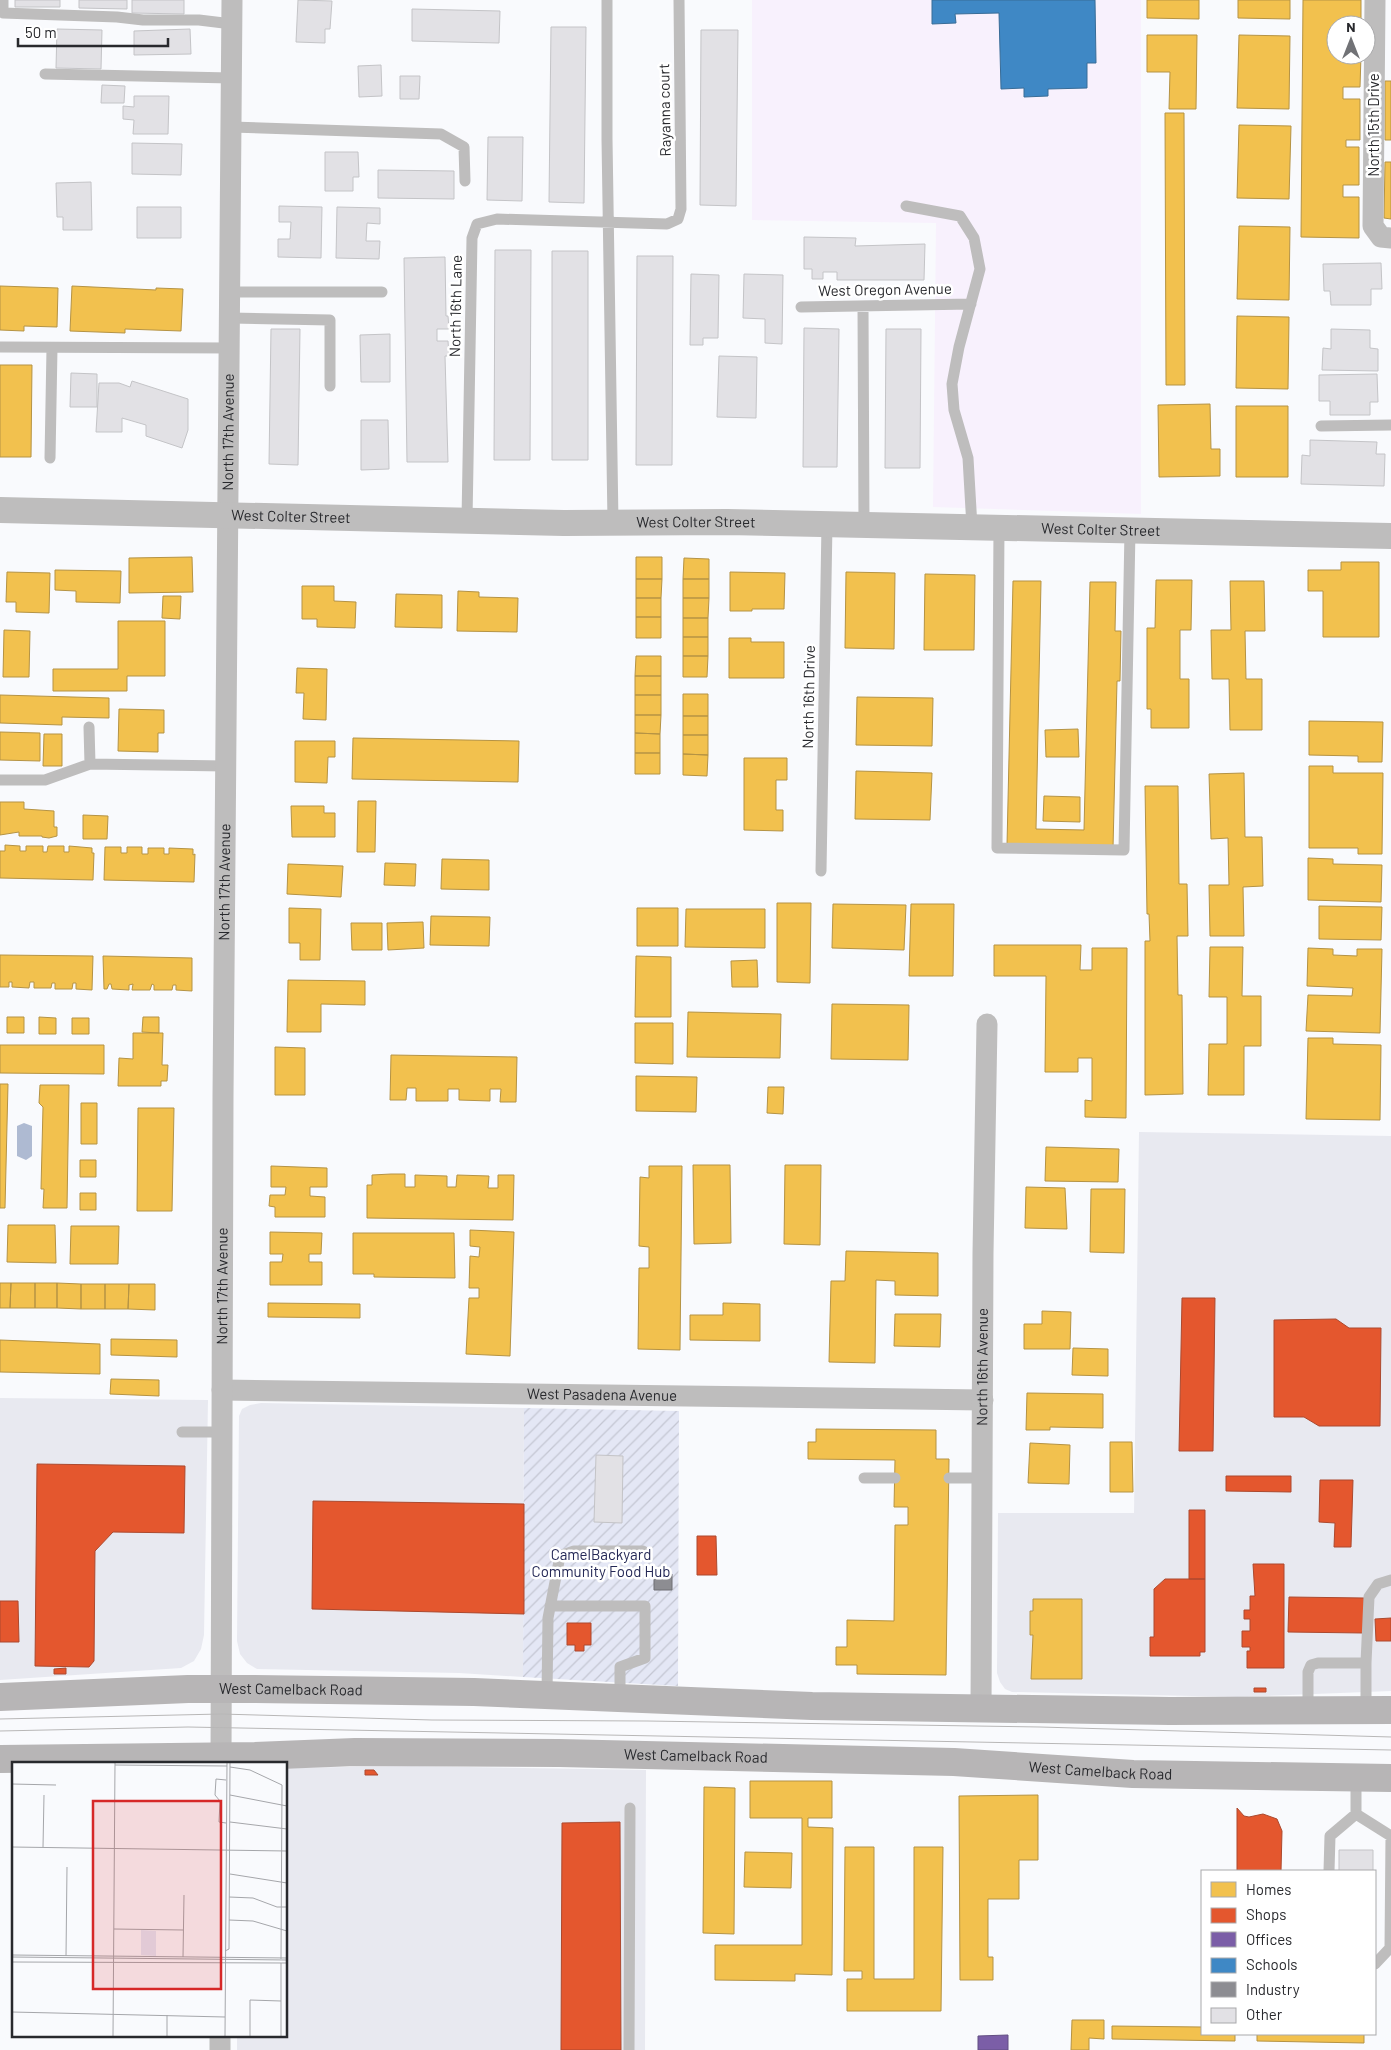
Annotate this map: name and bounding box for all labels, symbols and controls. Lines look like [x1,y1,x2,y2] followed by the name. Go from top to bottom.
[18,15,168,47] scale bar
[1326,15,1376,65] north arrow
[1346,18,1356,35] text: N
[25,23,57,41] text: 50 m
[654,63,674,157] street label: Rayanna court
[1364,73,1382,177] street label: North 15th Drive
[445,255,465,357] street label: North 16th Lane
[818,279,952,299] street label: West Oregon Avenue
[218,373,237,491] street label: North 17th Avenue
[231,505,351,526] street label: West Colter Street
[636,512,756,531] street label: West Colter Street
[1041,519,1161,539] street label: West Colter Street
[798,645,818,749] street label: North 16th Drive
[214,823,233,941] street label: North 17th Avenue
[212,1227,231,1345] street label: North 17th Avenue
[972,1308,991,1426] street label: North 16th Avenue
[527,1384,677,1404] street label: West Pasadena Avenue
[532,1545,670,1580] park label: CamelBackyard Community Food Hub
[219,1679,363,1698] street label: West Camelback Road
[624,1744,768,1766] street label: West Camelback Road
[1028,1757,1172,1783] street label: West Camelback Road
[12,1762,288,2038] inset map
[1201,1870,1376,2035] legend
[1246,1880,1291,1898] text: Homes
[1246,1905,1286,1923] text: Shops
[1246,1930,1292,1948] text: Offices
[1246,1955,1298,1973] text: Schools
[1246,1980,1300,1998] text: Industry
[1246,2005,1283,2023] text: Other

